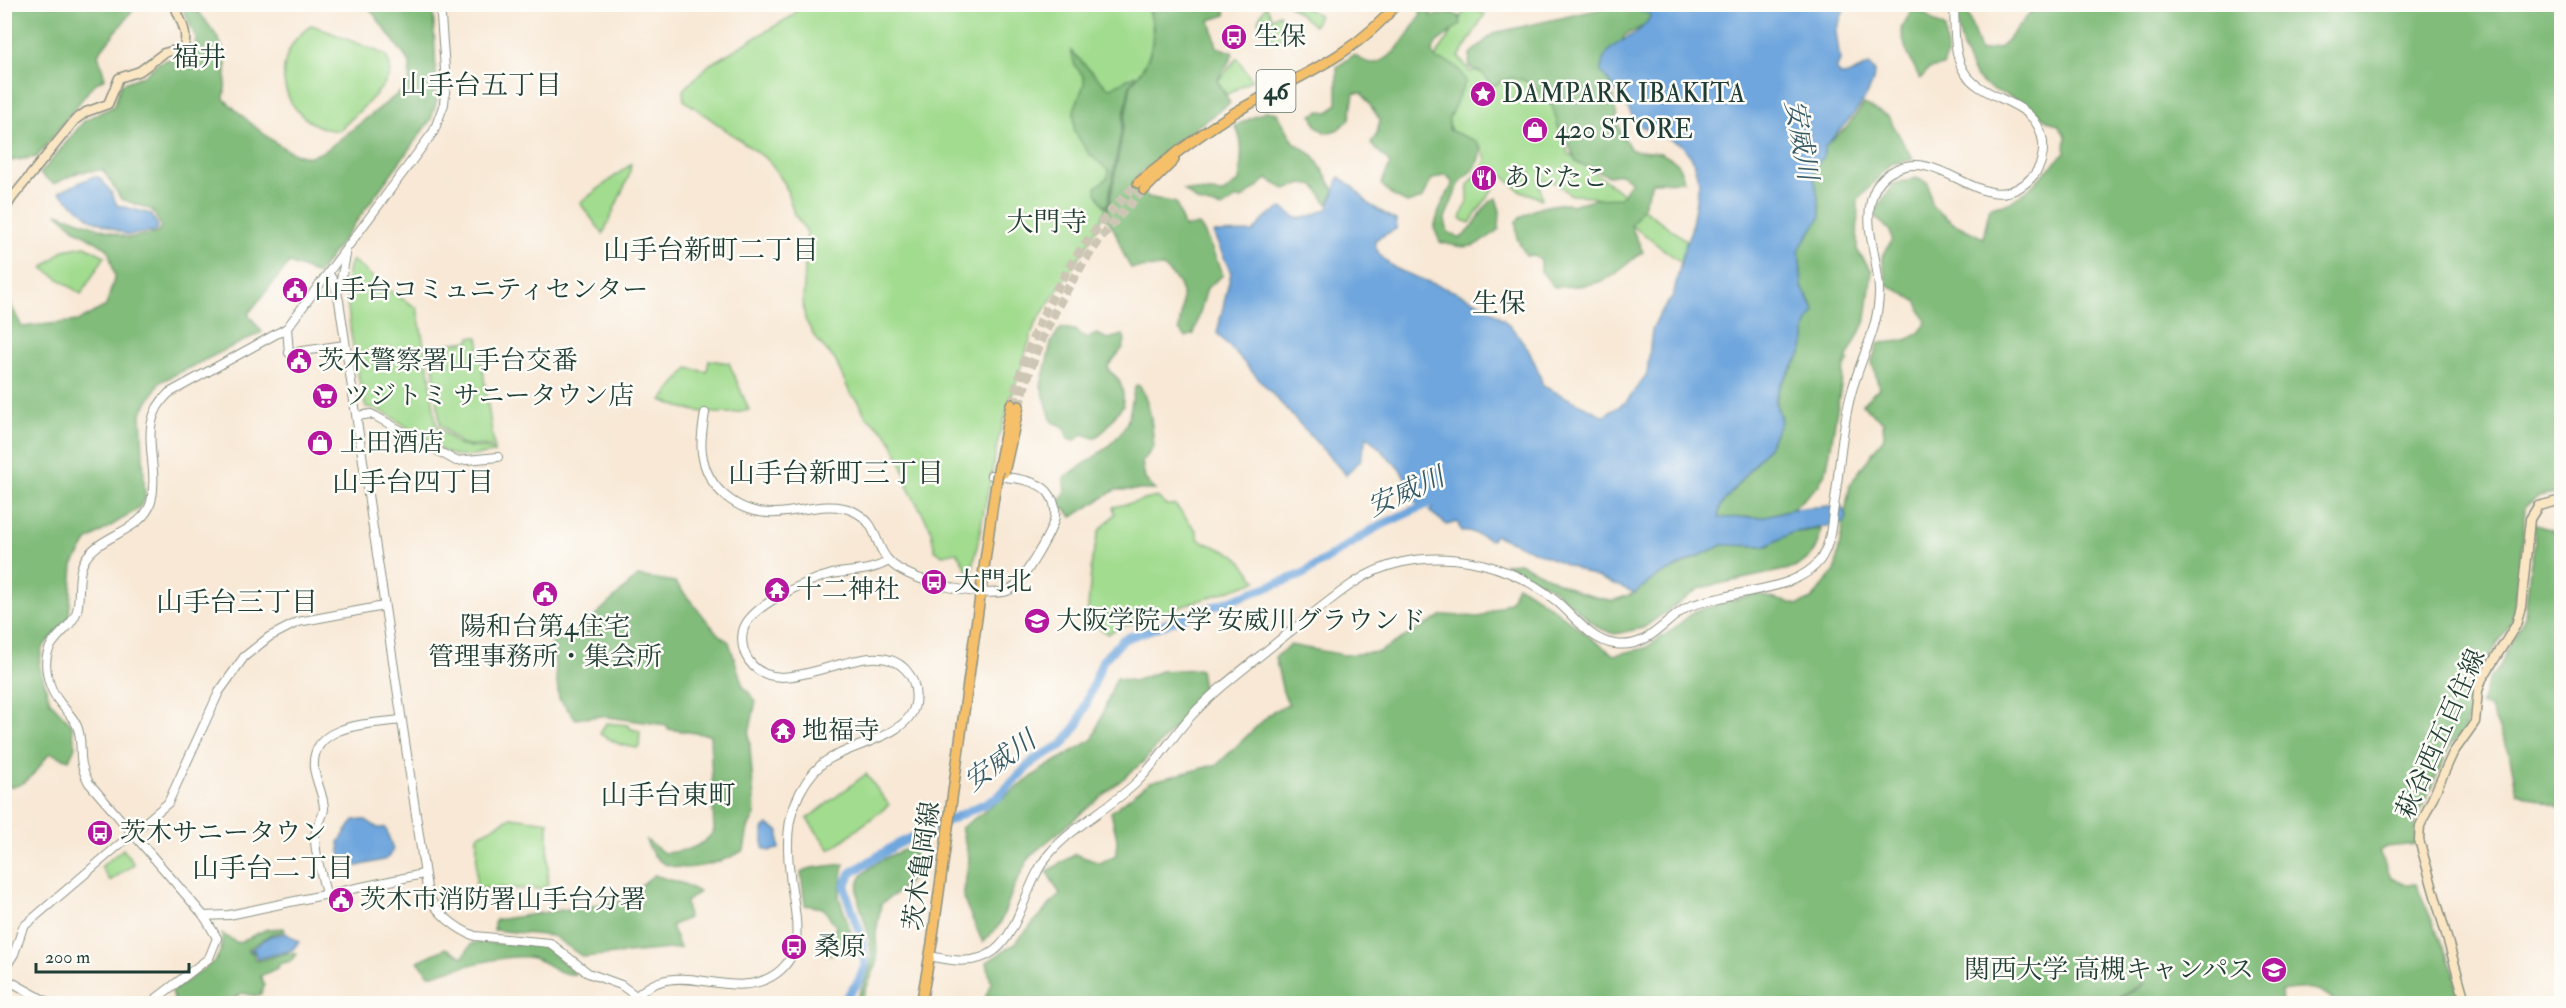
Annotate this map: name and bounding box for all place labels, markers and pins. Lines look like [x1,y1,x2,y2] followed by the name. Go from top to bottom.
[1254,21,1306,53] place label: 生保
[1219,22,1249,52] bus stop icon: 生保
[1502,78,1746,110] place label: DAMPARK IBAKITA
[1468,79,1498,109] place icon: DAMPARK IBAKITA
[1555,114,1693,146] place label: 420 STORE
[1520,115,1550,145] shop icon: 420 STORE
[1504,162,1608,194] place label: あじたこ
[1469,163,1499,193] restaurant icon: あじたこ
[314,274,648,306] place label: 山手台コミュニティセンター
[280,275,310,305] public building icon: 山手台コミュニティセンター
[318,345,578,377] place label: 茨木警察署山手台交番
[284,346,314,376] public building icon: 茨木警察署山手台交番
[344,380,634,412] place label: ツジトミ サニータウン店
[310,381,340,411] supermarket icon: ツジトミ サニータウン店
[340,427,444,459] place label: 上田酒店
[305,428,335,458] shop icon: 上田酒店
[954,566,1032,598] place label: 大門北
[919,567,949,597] bus stop icon: 大門北
[796,574,900,606] place label: 十二神社
[762,575,792,605] temple icon: 十二神社
[530,579,560,609] public building icon: 陽和台第4住宅 管理事務所・集会所
[1056,605,1425,637] place label: 大阪学院大学 安威川グラウンド
[1022,606,1052,636] school or university icon: 大阪学院大学 安威川グラウンド
[428,611,662,673] place label: 陽和台第4住宅 管理事務所・集会所
[802,715,880,747] place label: 地福寺
[768,716,798,746] temple icon: 地福寺
[120,817,327,849] place label: 茨木サニータウン
[85,818,115,848] bus stop icon: 茨木サニータウン
[360,884,646,916] place label: 茨木市消防署山手台分署
[326,885,356,915] public building icon: 茨木市消防署山手台分署
[814,931,866,963] place label: 桑原
[779,932,809,962] bus stop icon: 桑原
[1964,954,2254,986] place label: 関西大学 高槻キャンパス
[2259,955,2289,985] school or university icon: 関西大学 高槻キャンパス

